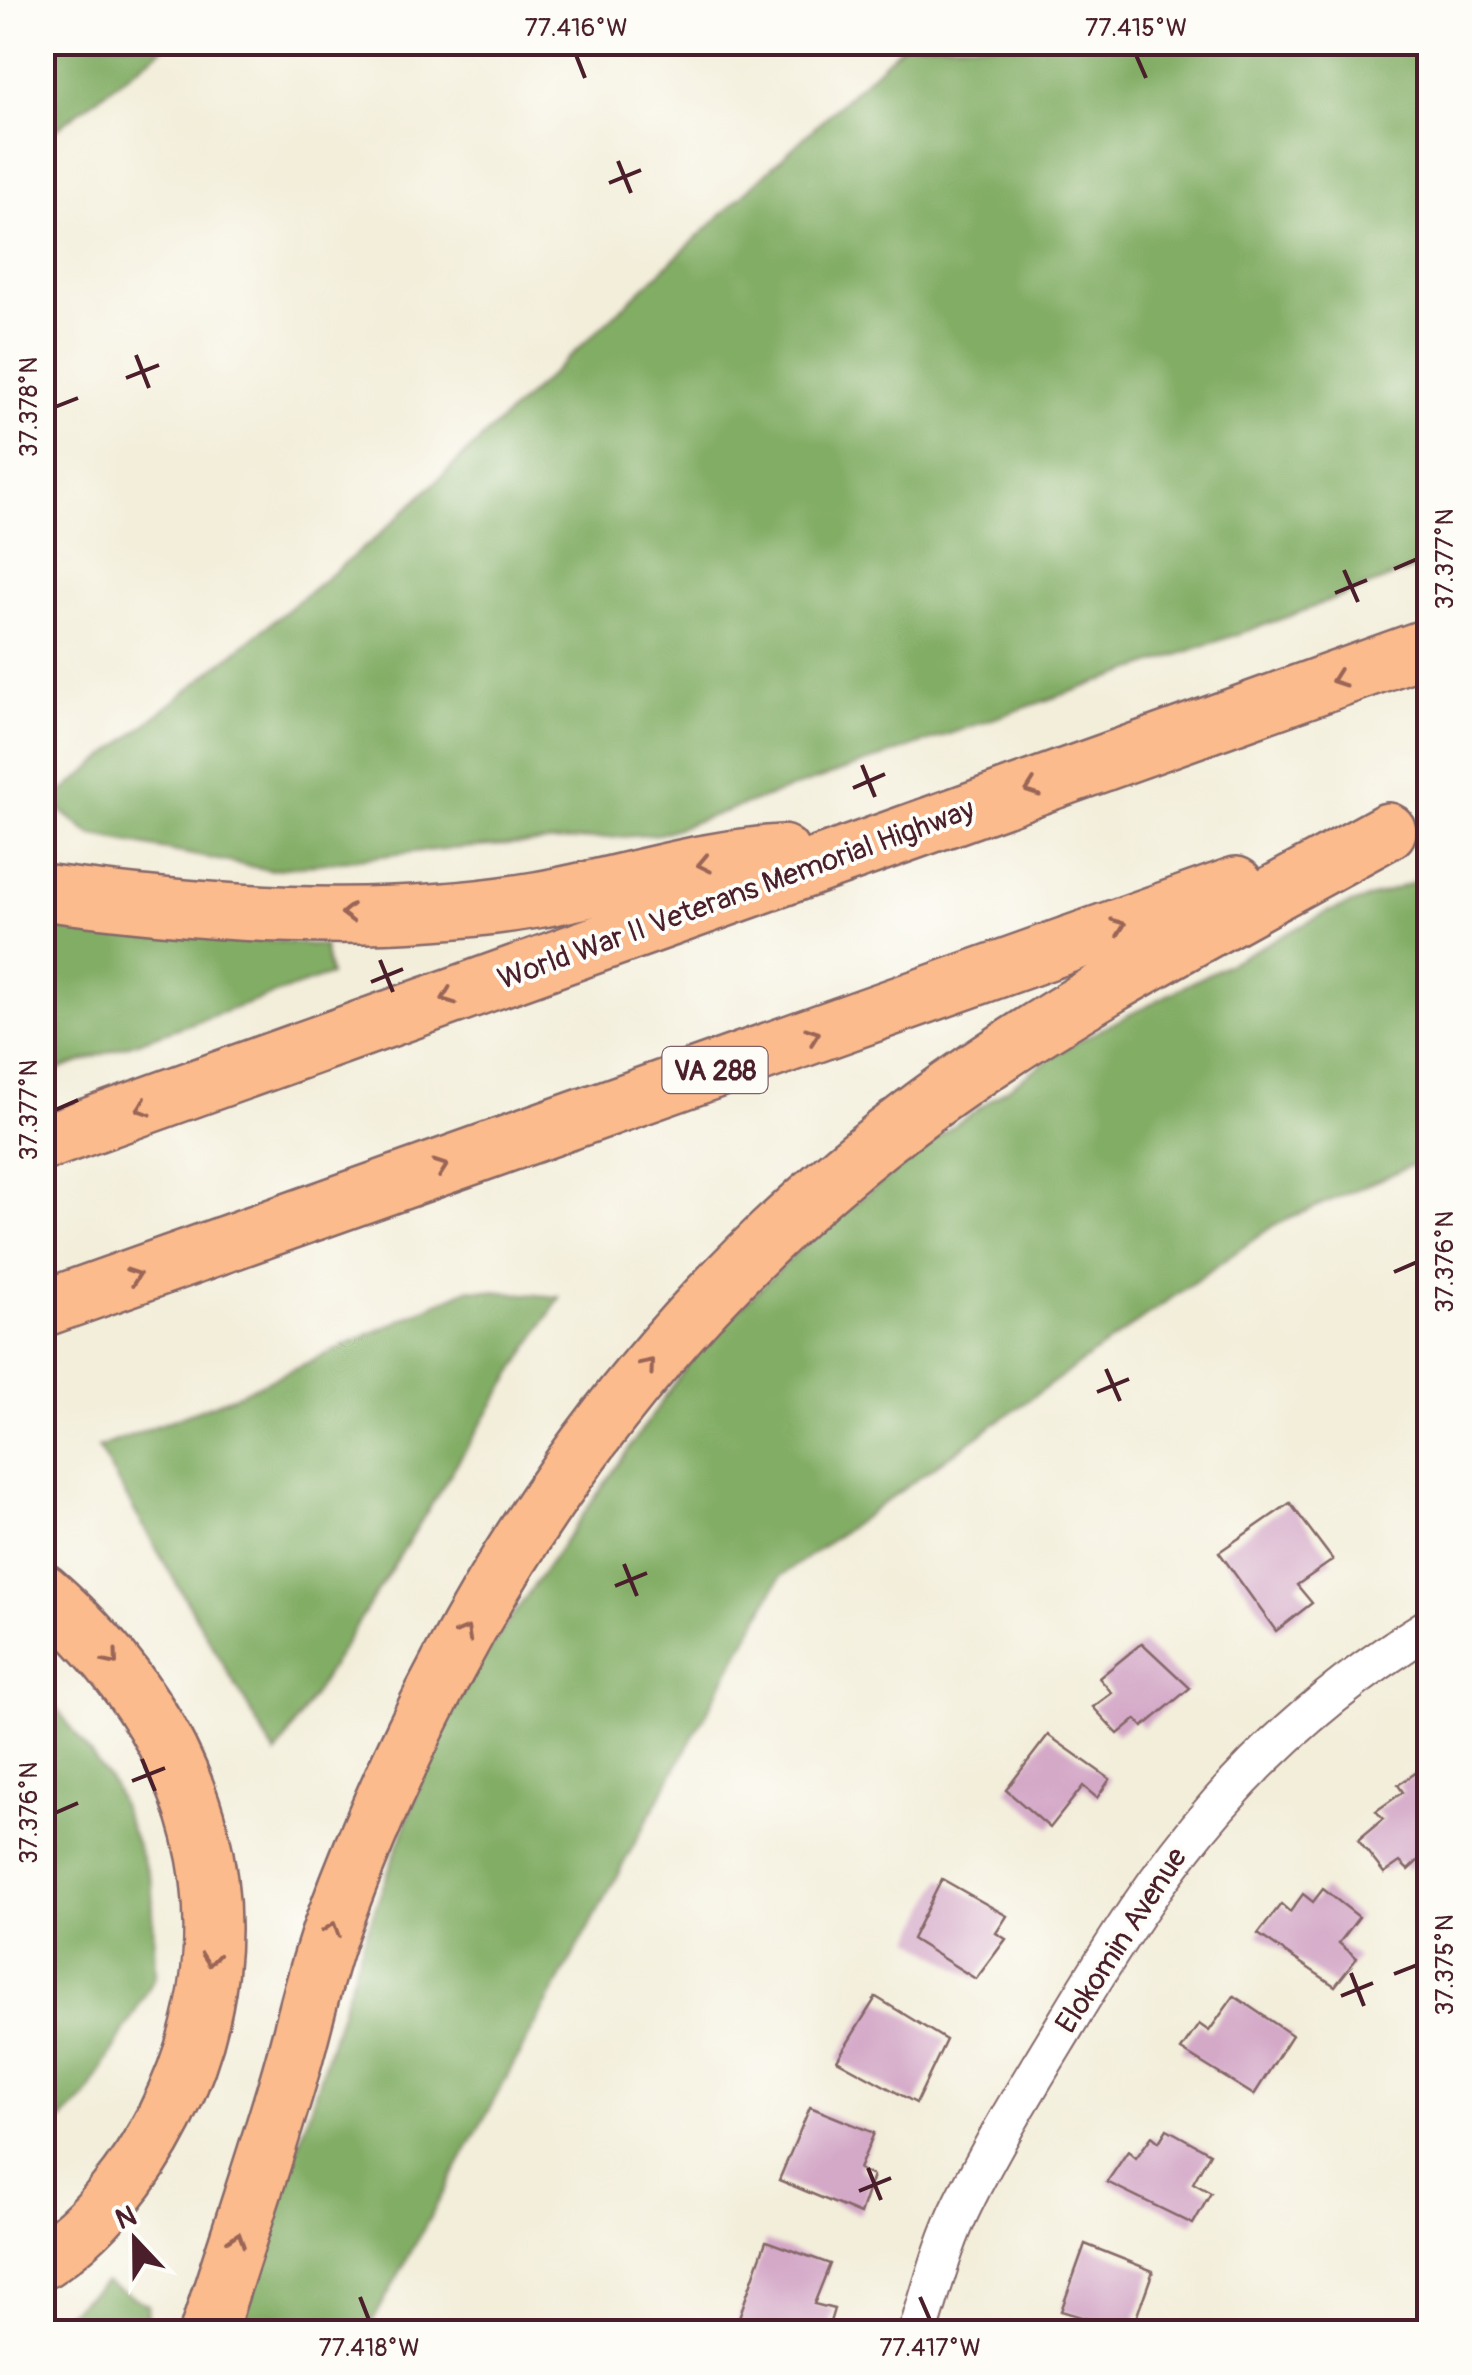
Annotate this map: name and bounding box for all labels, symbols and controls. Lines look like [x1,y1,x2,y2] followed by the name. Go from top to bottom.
[524,13,628,44] text: 77.416°W
[1085,13,1187,44] text: 77.415°W
[14,357,45,457] text: 37.378°N
[1430,509,1461,609] text: 37.377°N
[1330,667,1347,688] one-way arrow
[1024,777,1042,797] one-way arrow
[493,791,979,998] street label: World War II Veterans Memorial Highway
[695,852,712,873] one-way arrow
[339,902,355,923] one-way arrow
[1110,917,1127,938] one-way arrow
[441,986,458,1006] one-way arrow
[803,1026,820,1047] one-way arrow
[662,1047,768,1093] road number: VA 288
[14,1060,45,1160] text: 37.377°N
[135,1096,152,1117] one-way arrow
[431,1159,448,1179] one-way arrow
[1430,1211,1461,1313] text: 37.376°N
[125,1267,142,1288] one-way arrow
[636,1358,654,1376] one-way arrow
[453,1625,473,1643] one-way arrow
[100,1648,118,1666] one-way arrow
[14,1762,45,1864] text: 37.376°N
[1048,1840,1195,2040] street label: Elokomin Avenue
[1430,1914,1461,2016] text: 37.375°N
[321,1921,341,1938] one-way arrow
[200,1952,221,1968] one-way arrow
[85,2190,185,2290] north arrow
[111,2198,142,2238] text: N
[226,2232,246,2249] one-way arrow
[318,2333,420,2364] text: 77.418°W
[879,2333,981,2364] text: 77.417°W

